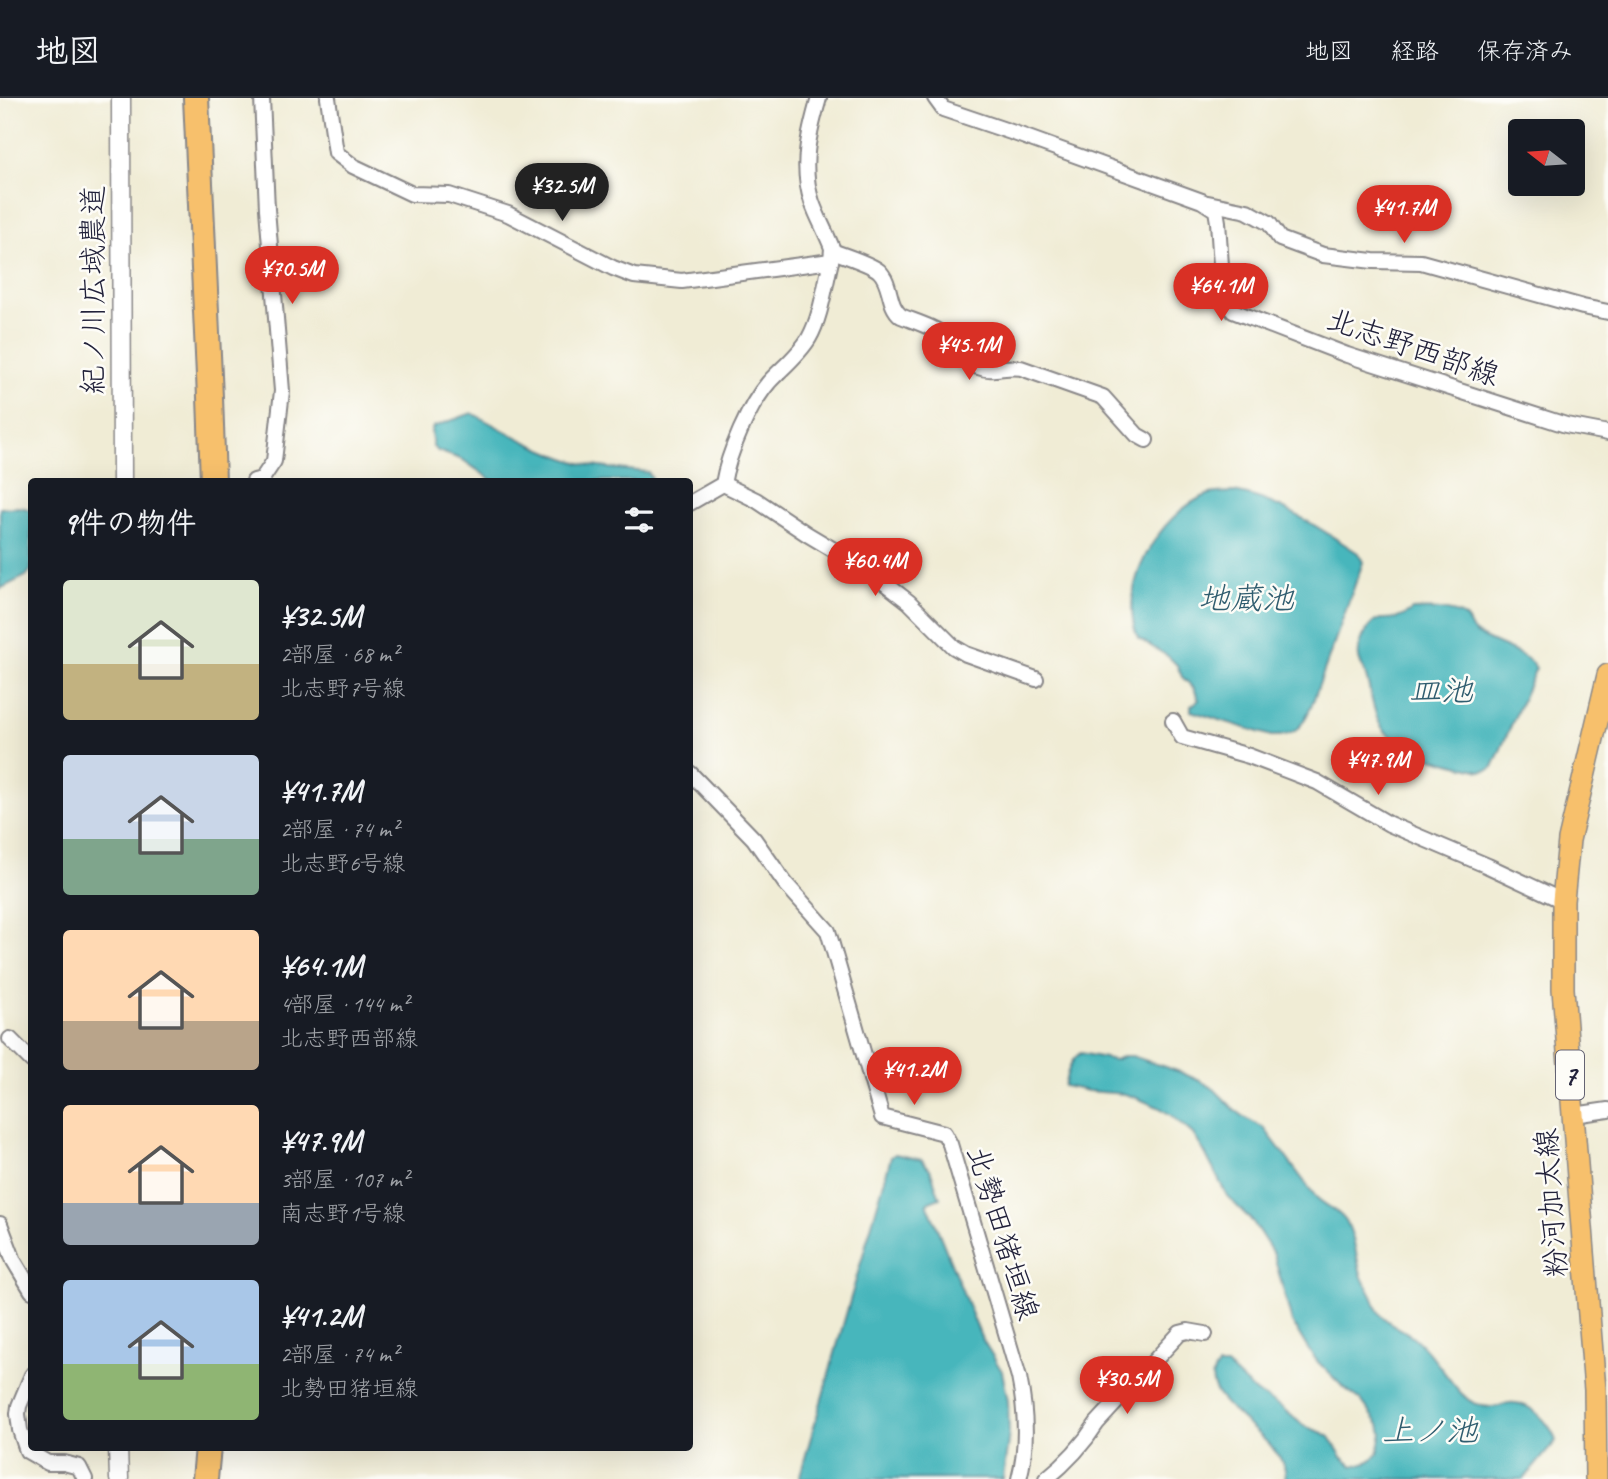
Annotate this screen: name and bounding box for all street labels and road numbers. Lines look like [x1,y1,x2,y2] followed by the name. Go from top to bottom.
[74,185,112,395] street label: 紀ノ川広域農道
[1322,300,1504,394] street label: 北志野西部線
[1556,1051,1584,1100] road number: 7
[1527,1127,1575,1279] street label: 粉河加太線
[959,1141,1047,1325] street label: 北勢田猪垣線

